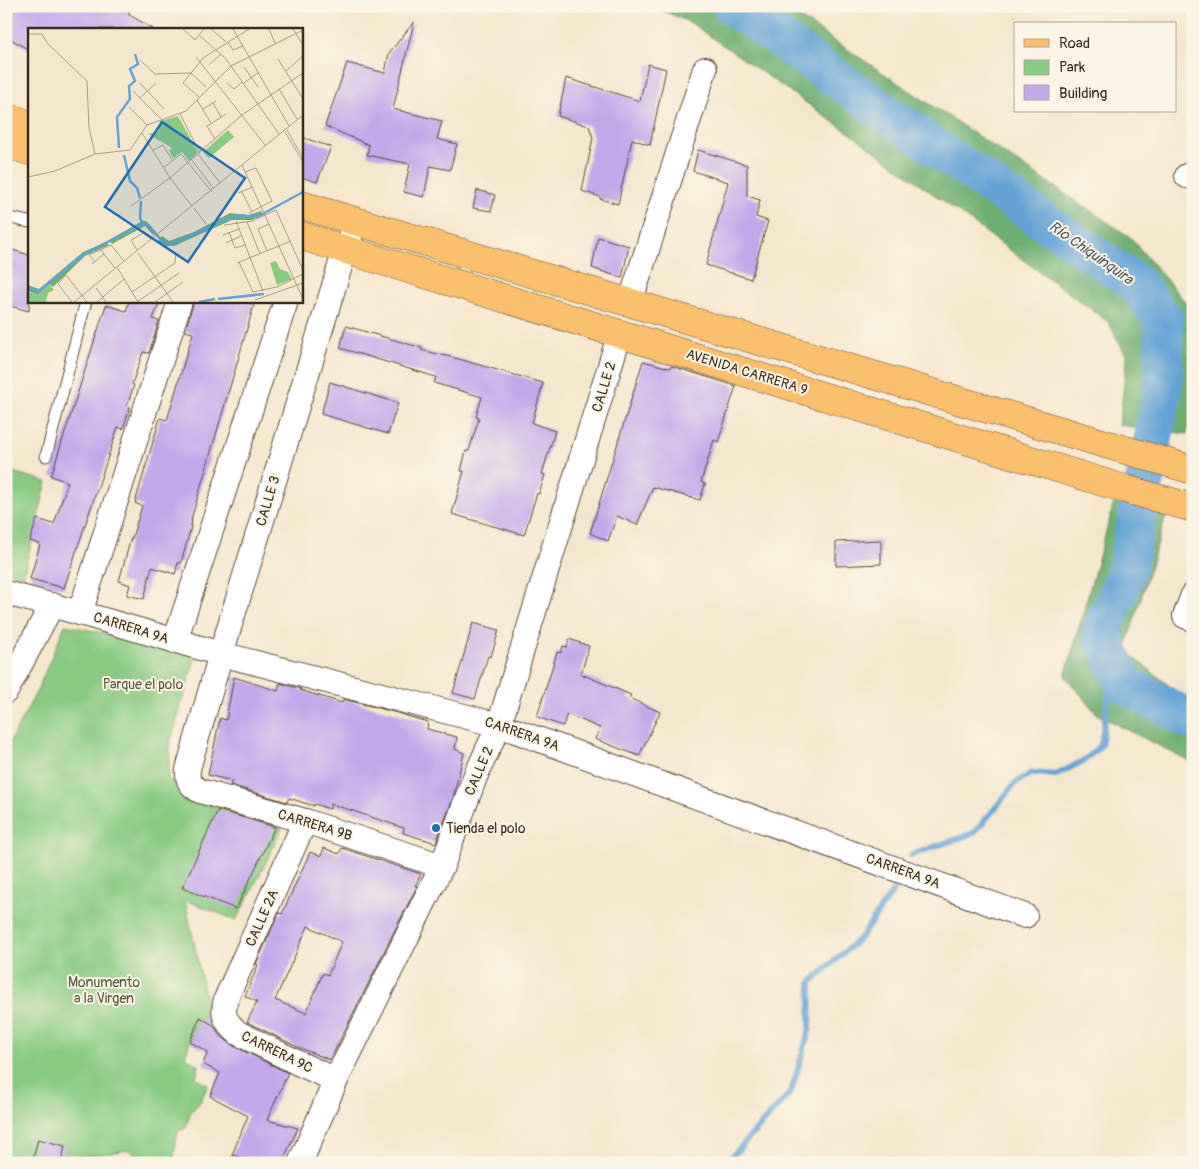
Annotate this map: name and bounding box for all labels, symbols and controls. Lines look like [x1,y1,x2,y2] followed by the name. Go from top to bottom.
[1014,22,1176,112] legend
[28,28,302,302] inset map
[1059,34,1090,53] text: Road
[1059,58,1086,77] text: Park
[1059,84,1107,103] text: Building
[1045,217,1138,290] water label: Río Chiquinquira
[684,345,810,399] street label: AVENIDA CARRERA 9
[588,360,620,414] street label: CALLE 2
[252,474,284,528] street label: CALLE 3
[91,609,171,647] street label: CARRERA 9A
[103,676,184,693] park label: Parque el polo
[482,713,562,755] street label: CARRERA 9A
[461,744,497,798] street label: CALLE 2
[276,806,354,844] street label: CARRERA 9B
[446,820,526,837] place label: Tienda el polo
[430,822,442,834] marker: Tienda el polo
[864,850,942,892] street label: CARRERA 9A
[242,887,282,949] street label: CALLE 2A
[68,974,140,1007] park label: Monumento a la Virgen
[239,1027,316,1077] street label: CARRERA 9C

